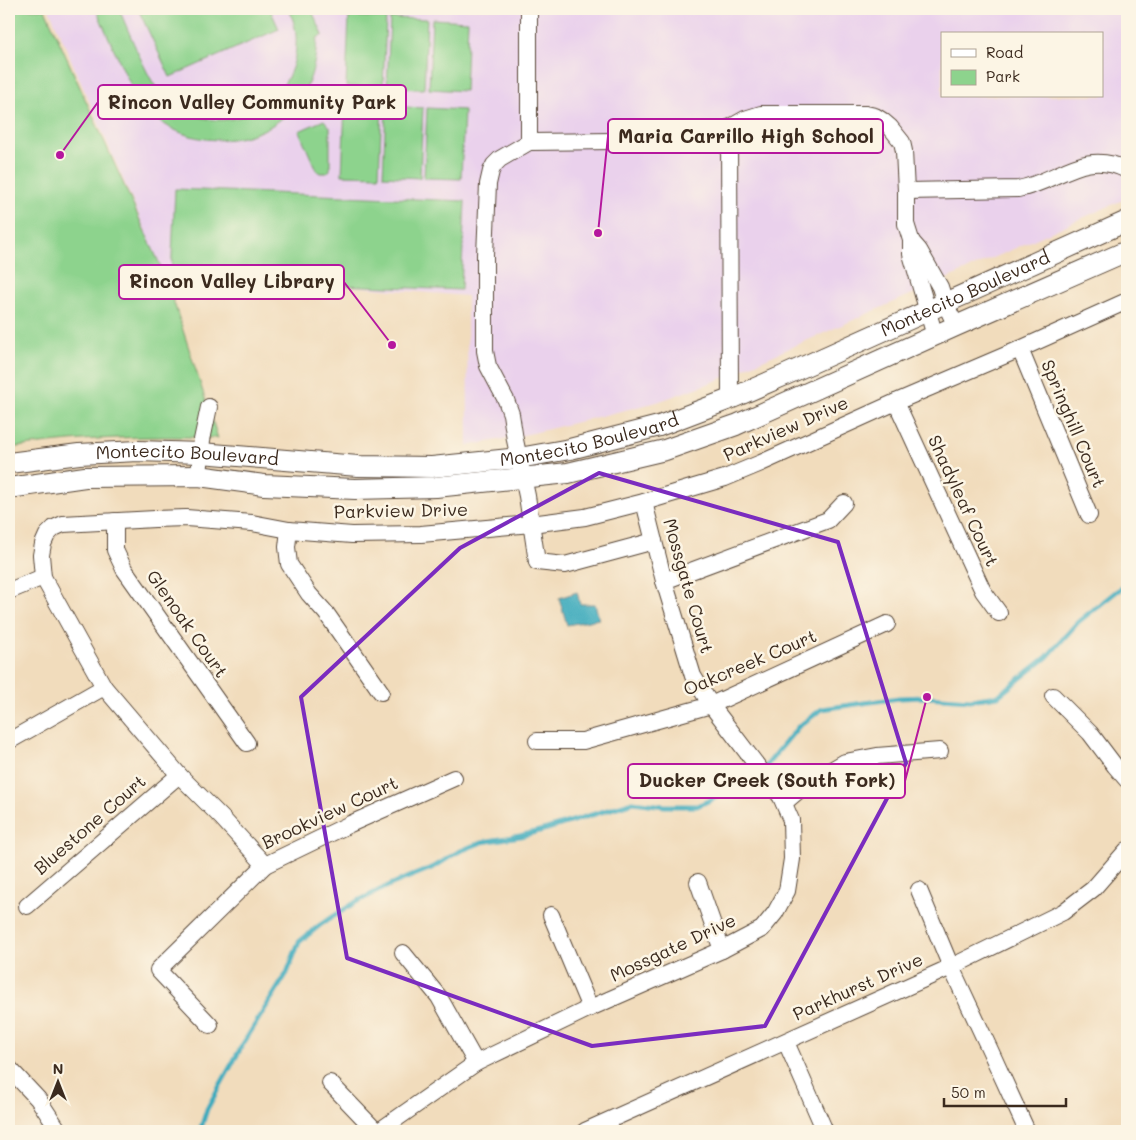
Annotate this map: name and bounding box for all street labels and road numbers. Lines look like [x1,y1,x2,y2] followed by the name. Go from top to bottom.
[876,244,1053,342] street label: Montecito Boulevard
[1036,356,1112,491] street label: Springhill Court
[719,390,852,466] street label: Parkview Drive
[498,407,682,471] street label: Montecito Boulevard
[923,431,1005,570] street label: Shadyleaf Court
[95,438,280,470] street label: Montecito Boulevard
[334,497,468,523] street label: Parkview Drive
[658,515,720,656] street label: Mossgate Court
[142,565,234,682] street label: Glenoak Court
[679,623,820,701] street label: Oakcreek Court
[28,769,151,880] street label: Bluestone Court
[258,770,401,854] street label: Brookview Court
[606,907,740,987] street label: Mossgate Drive
[789,947,926,1025] street label: Parkhurst Drive

